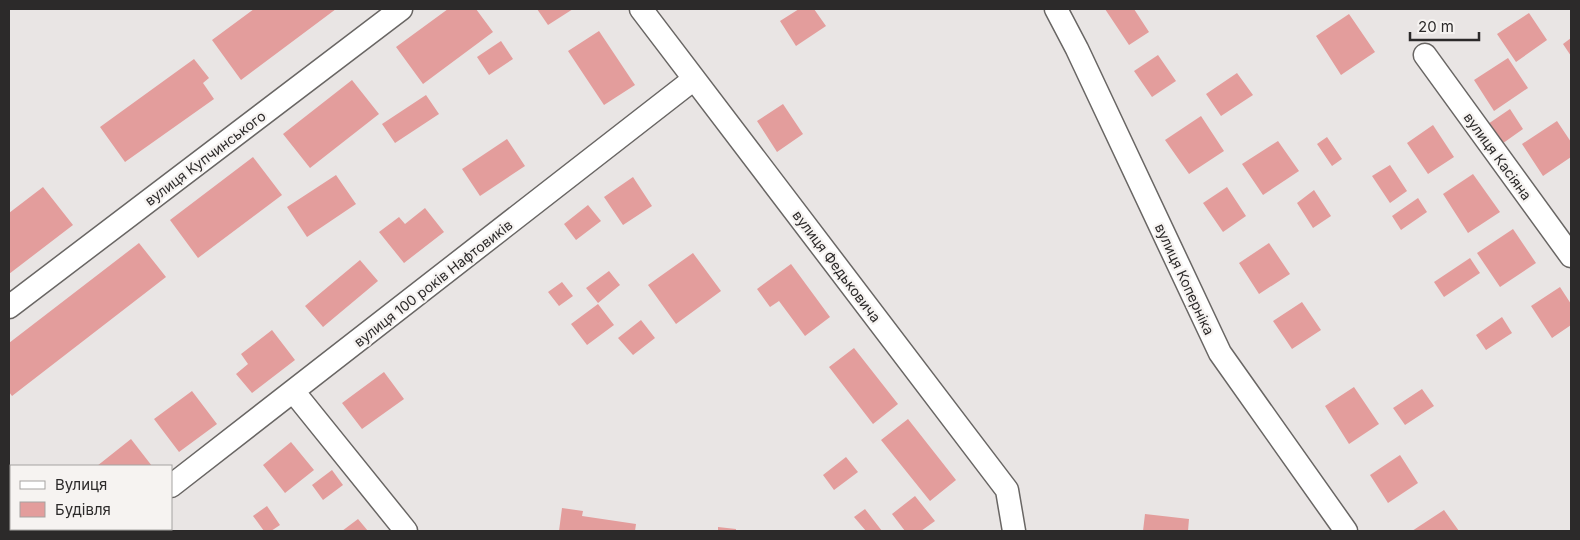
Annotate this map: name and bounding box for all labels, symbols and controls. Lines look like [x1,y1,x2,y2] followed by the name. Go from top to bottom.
[1410,10,1479,42] scale bar
[1418,17,1454,36] text: 20 m
[141,107,269,209] street label: вулиця Купчинського
[1461,109,1535,203] street label: вулиця Касіяна
[789,207,885,325] street label: вулиця Федьковича
[350,216,516,350] street label: вулиця 100 років Нафтовиків
[1152,221,1218,337] street label: вулиця Коперніка
[10,465,172,530] legend
[55,475,107,494] text: Вулиця
[55,500,111,519] text: Будівля

